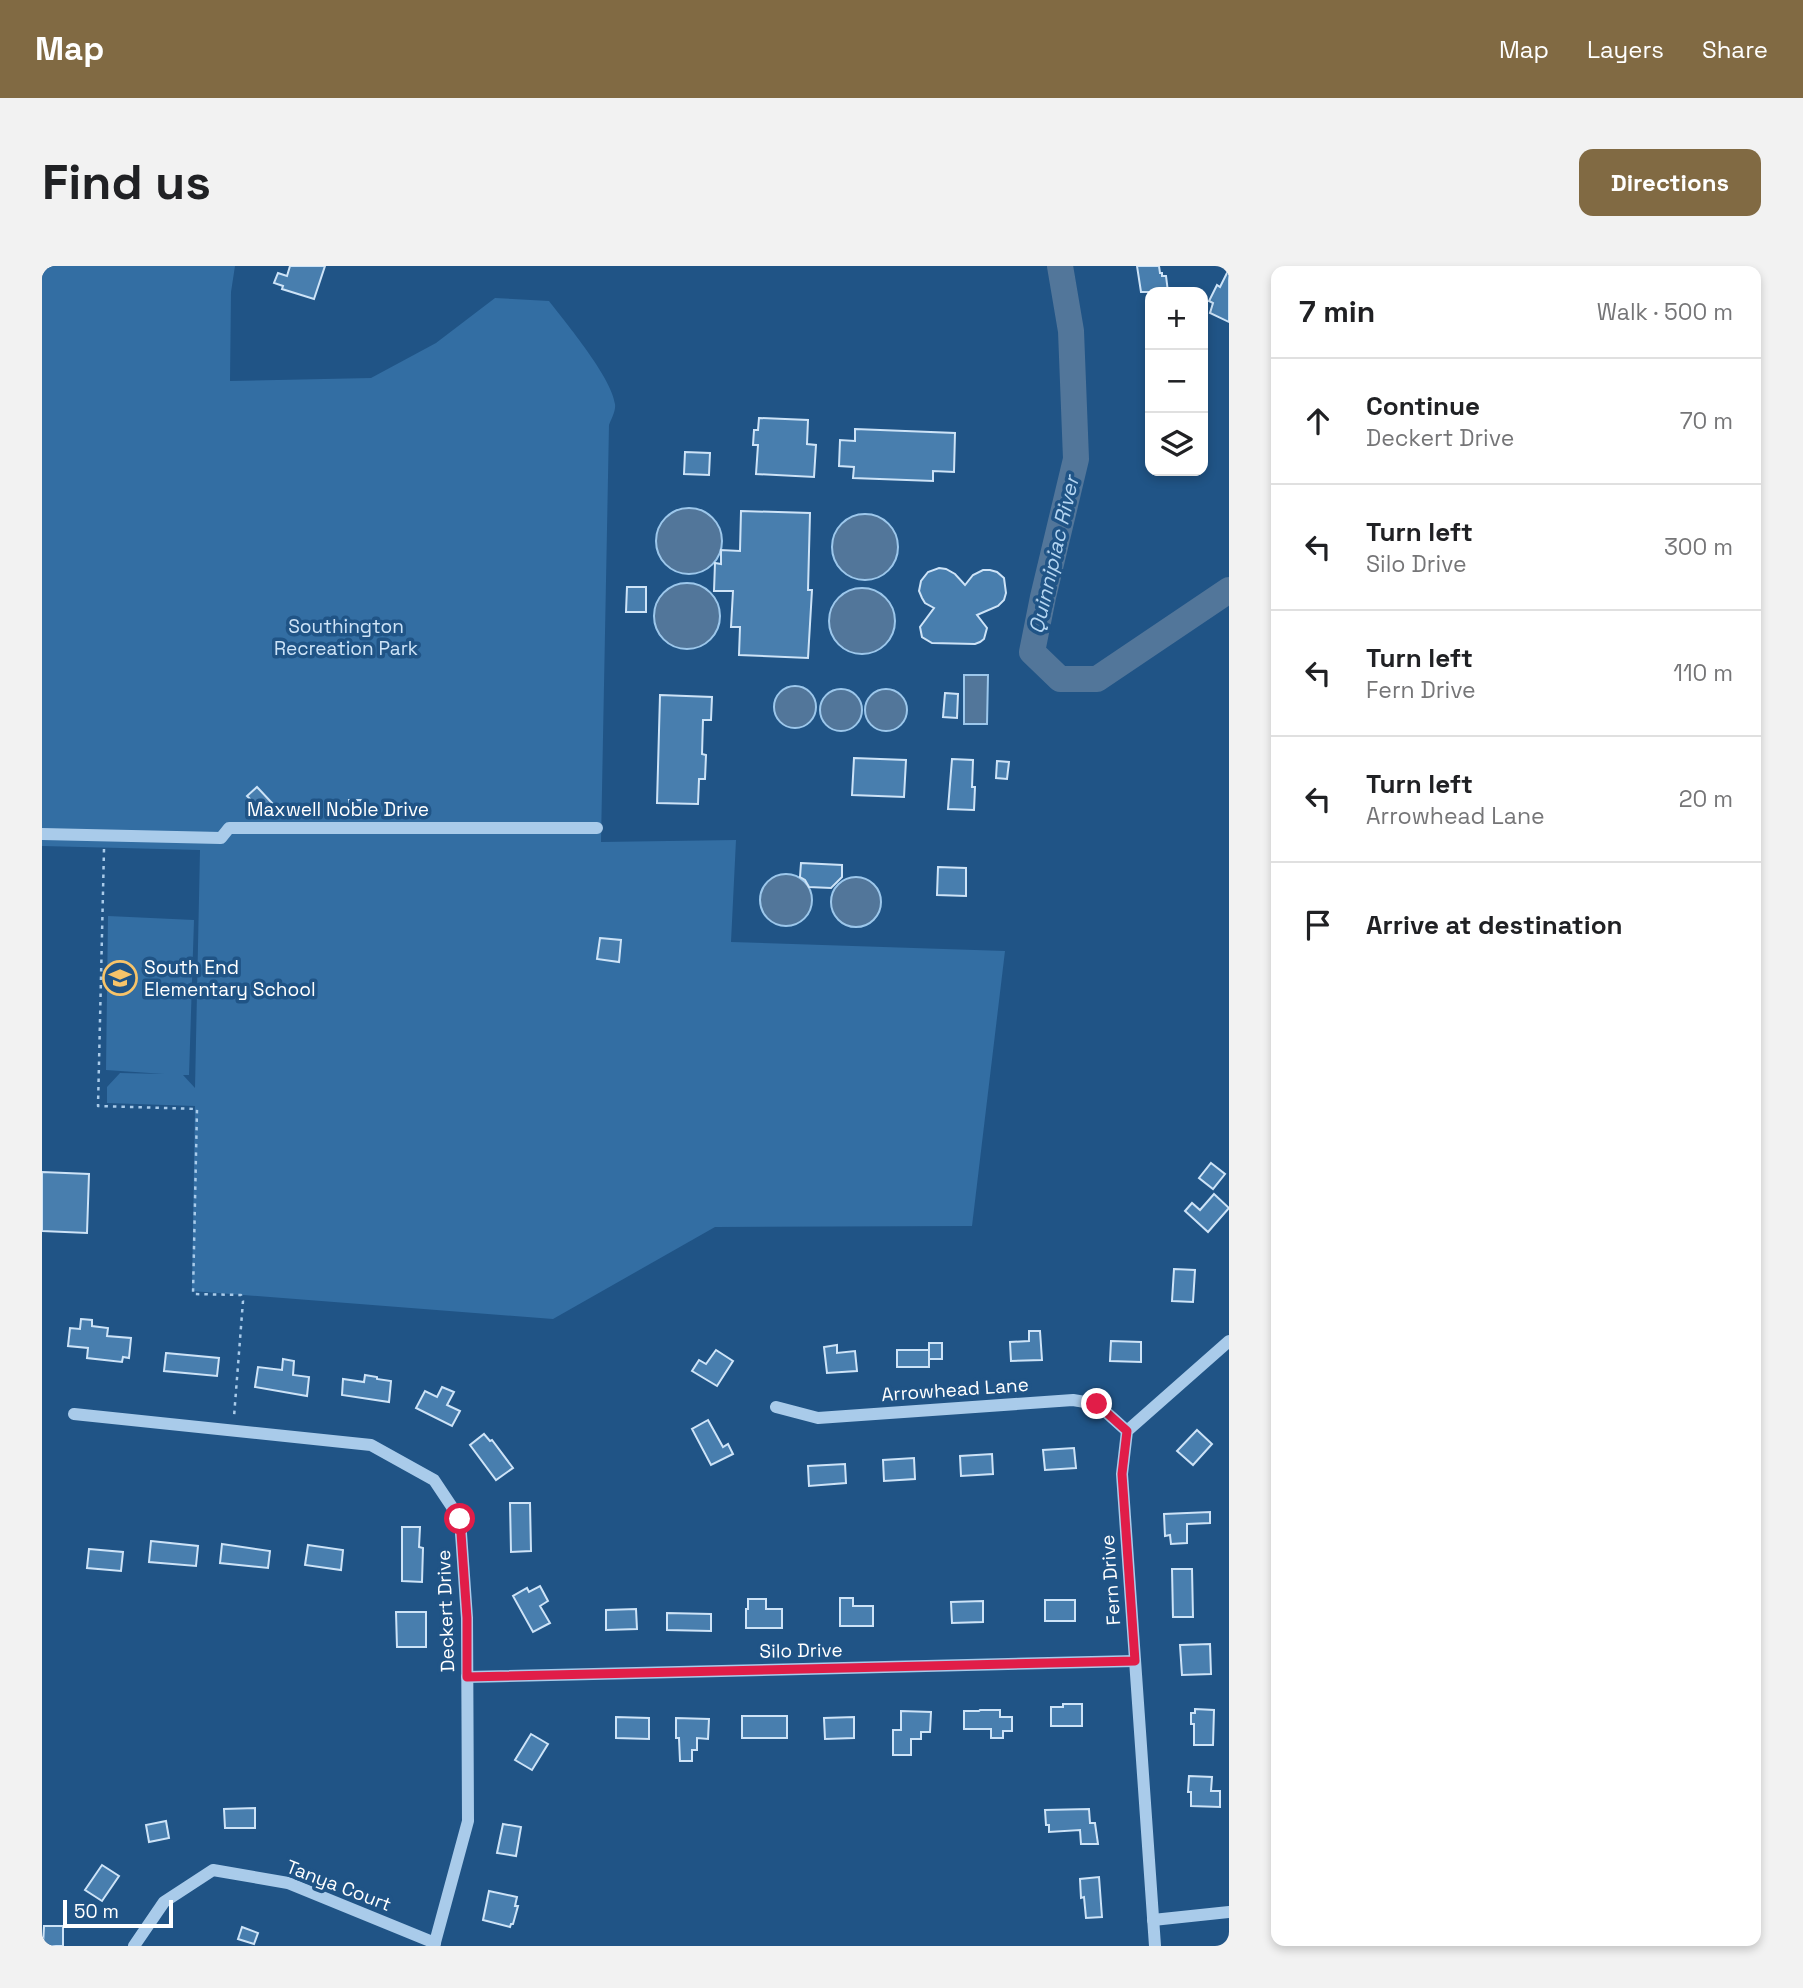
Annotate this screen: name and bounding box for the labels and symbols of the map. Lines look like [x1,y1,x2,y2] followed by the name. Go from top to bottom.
[1022,471,1085,636] water label: Quinnipiac River
[274,614,418,661] park label: Southington Recreation Park
[247,797,429,822] street label: Maxwell Noble Drive
[144,955,316,1002] place label: South End Elementary School
[101,959,139,997] school or university icon: South End Elementary School
[881,1372,1030,1407] street label: Arrowhead Lane
[1081,1388,1112,1419] route end
[444,1503,475,1534] route start
[1095,1534,1126,1626] street label: Fern Drive
[431,1549,460,1673] street label: Deckert Drive
[759,1637,843,1664] street label: Silo Drive
[283,1854,395,1917] street label: Tanya Court
[63,1897,173,1929] scale bar

